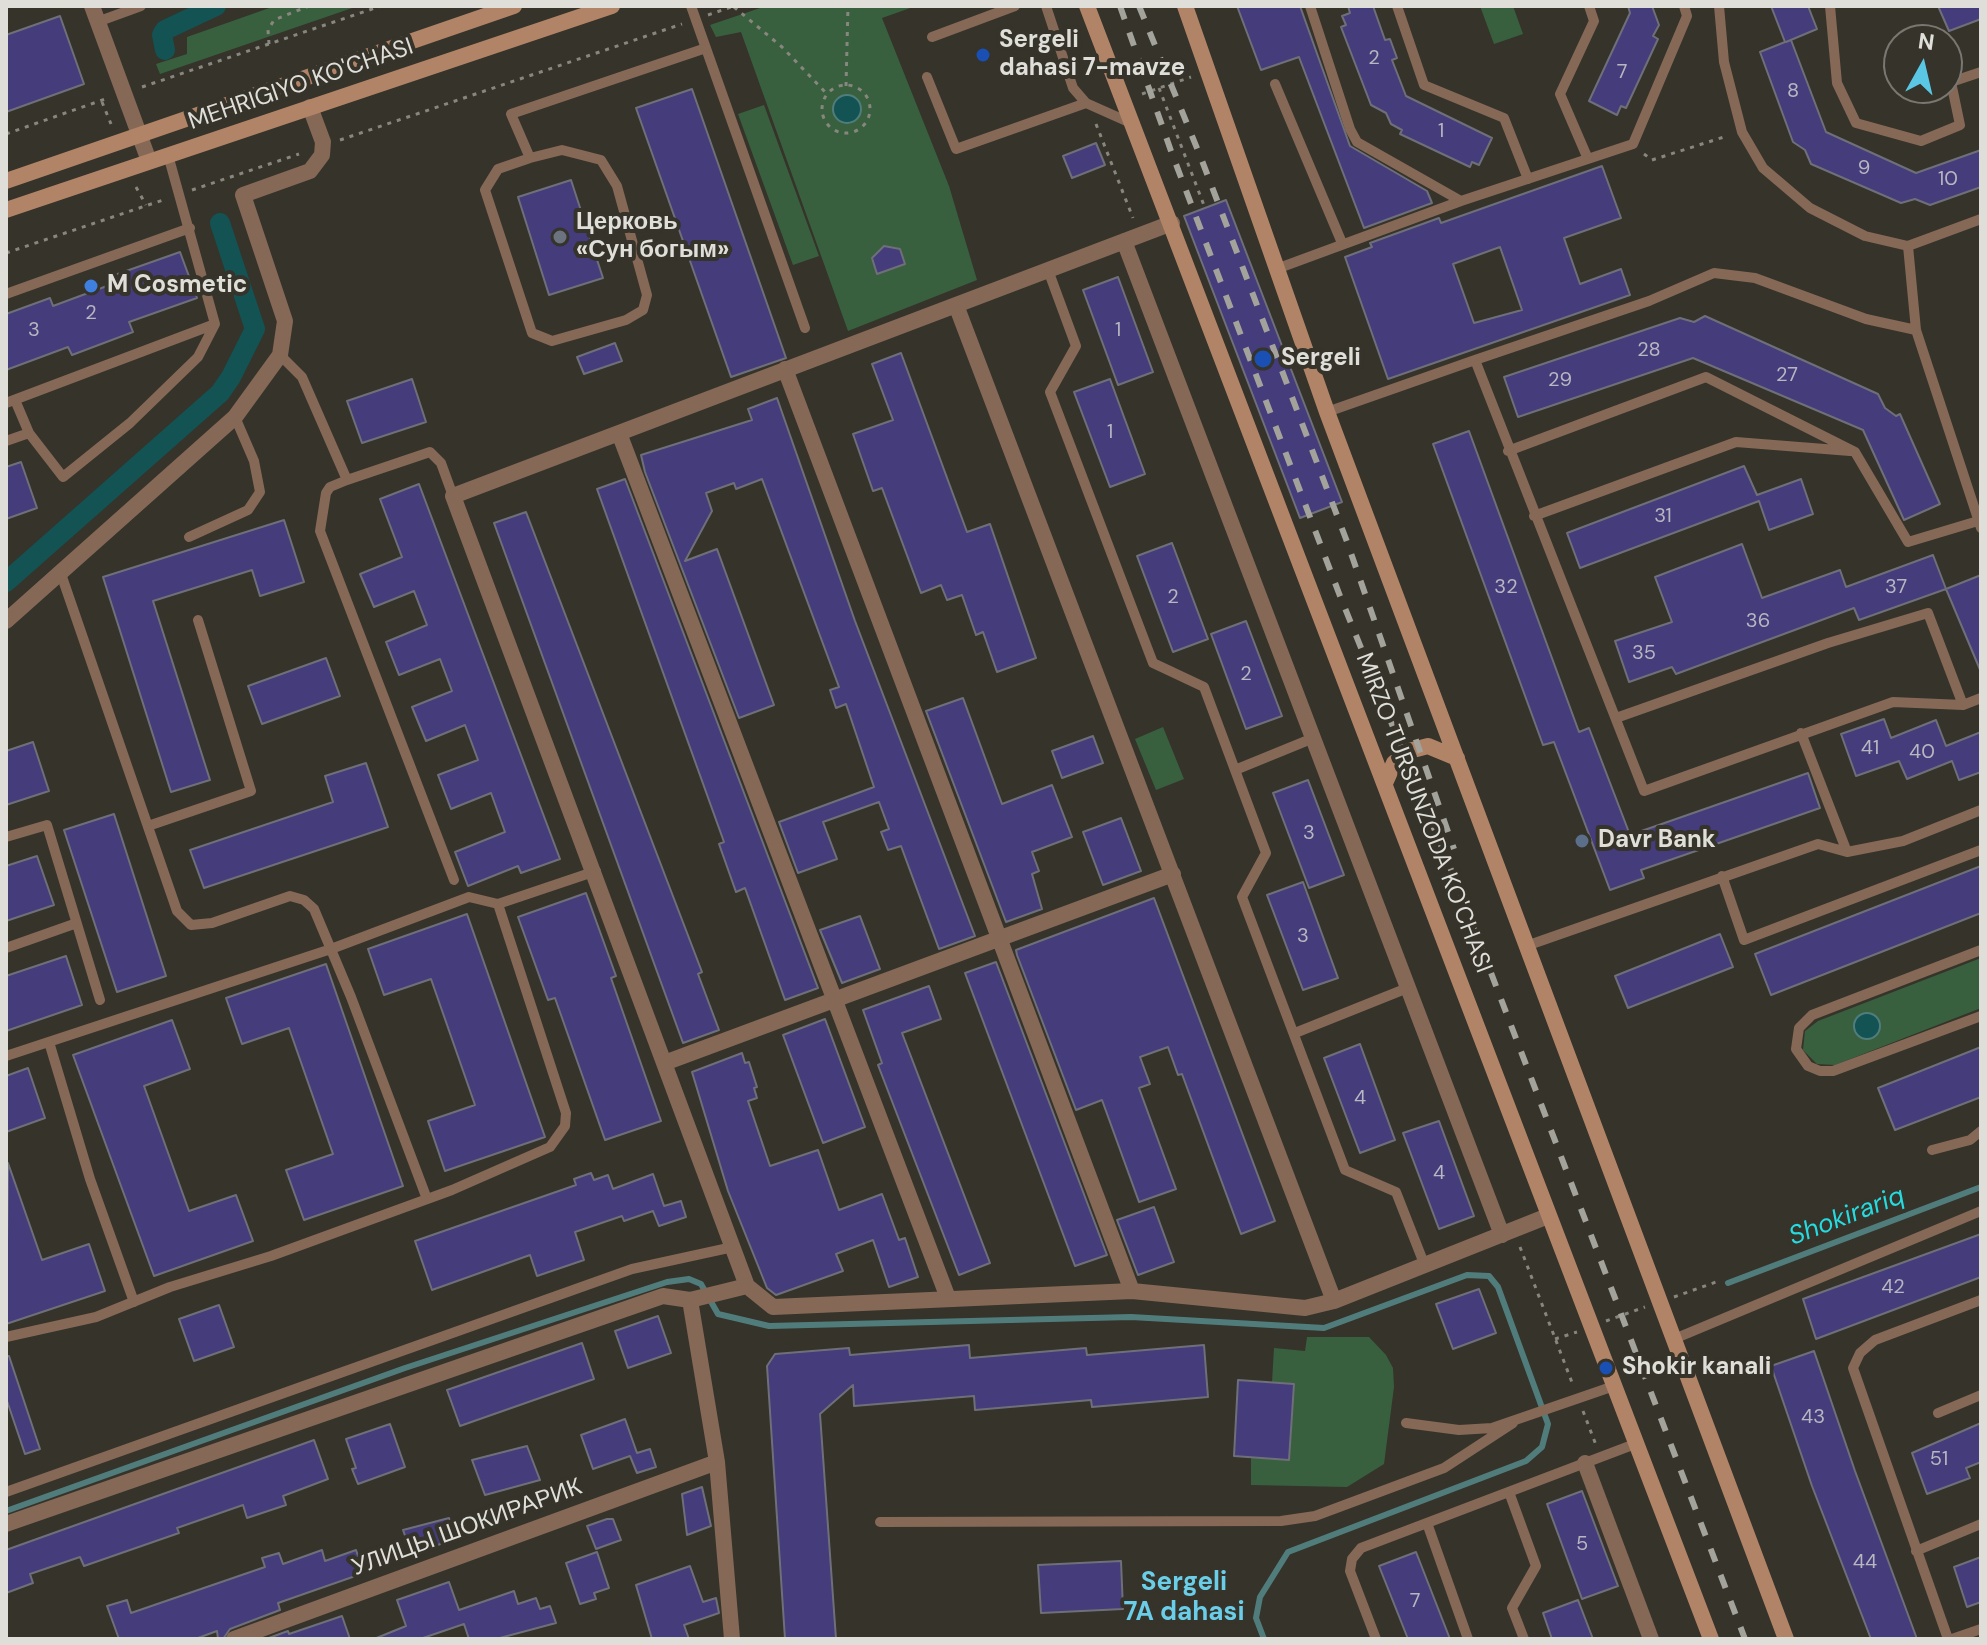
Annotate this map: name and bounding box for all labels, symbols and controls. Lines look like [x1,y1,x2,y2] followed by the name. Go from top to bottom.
[1883,24,1963,104] north arrow
[1916,26,1936,57] text: N
[999,27,1185,83] place label: Sergeli dahasi 7-mavze
[185,33,417,137] street label: MEHRIGIYO KO'CHASI
[974,46,992,64] marker: Sergeli dahasi 7-mavze
[1368,47,1380,71] house number: 2
[1617,61,1627,85] house number: 7
[1787,80,1799,104] house number: 8
[1438,120,1444,144] house number: 1
[1858,157,1870,181] house number: 9
[1938,168,1958,192] house number: 10
[576,209,729,265] place label: Церковь «Сун богым»
[551,228,569,246] marker: Церковь «Сун богым»
[107,272,247,300] place label: M Cosmetic
[82,277,100,295] marker: M Cosmetic
[85,302,97,326] house number: 2
[28,319,40,343] house number: 3
[1115,319,1121,343] house number: 1
[1637,339,1661,363] house number: 28
[1281,345,1361,373] place label: Sergeli
[1252,348,1274,370] marker: Sergeli
[1776,364,1798,388] house number: 27
[1548,369,1572,393] house number: 29
[1107,421,1113,445] house number: 1
[1654,505,1672,529] house number: 31
[1494,576,1518,600] house number: 32
[1885,576,1907,600] house number: 37
[1167,586,1179,610] house number: 2
[1746,610,1770,634] house number: 36
[1632,642,1656,666] house number: 35
[1349,649,1497,977] street label: MIRZO TURSUNZODA KO'CHASI
[1240,663,1252,687] house number: 2
[1861,737,1879,761] house number: 41
[1909,741,1935,765] house number: 40
[1303,822,1315,846] house number: 3
[1598,827,1716,855] place label: Davr Bank
[1573,832,1591,850] marker: Davr Bank
[1297,925,1309,949] house number: 3
[1354,1087,1366,1111] house number: 4
[1433,1162,1445,1186] house number: 4
[1785,1181,1909,1253] water label: Shokirariq
[1881,1276,1905,1300] house number: 42
[1622,1354,1771,1382] place label: Shokir kanali
[1597,1359,1615,1377] marker: Shokir kanali
[1801,1406,1825,1430] house number: 43
[1930,1448,1948,1472] house number: 51
[348,1473,586,1583] street label: УЛИЦЫ ШОКИРАРИК
[1576,1533,1588,1557] house number: 5
[1853,1551,1877,1575] house number: 44
[1123,1567,1245,1628] district label: Sergeli 7A dahasi
[1410,1590,1420,1614] house number: 7

